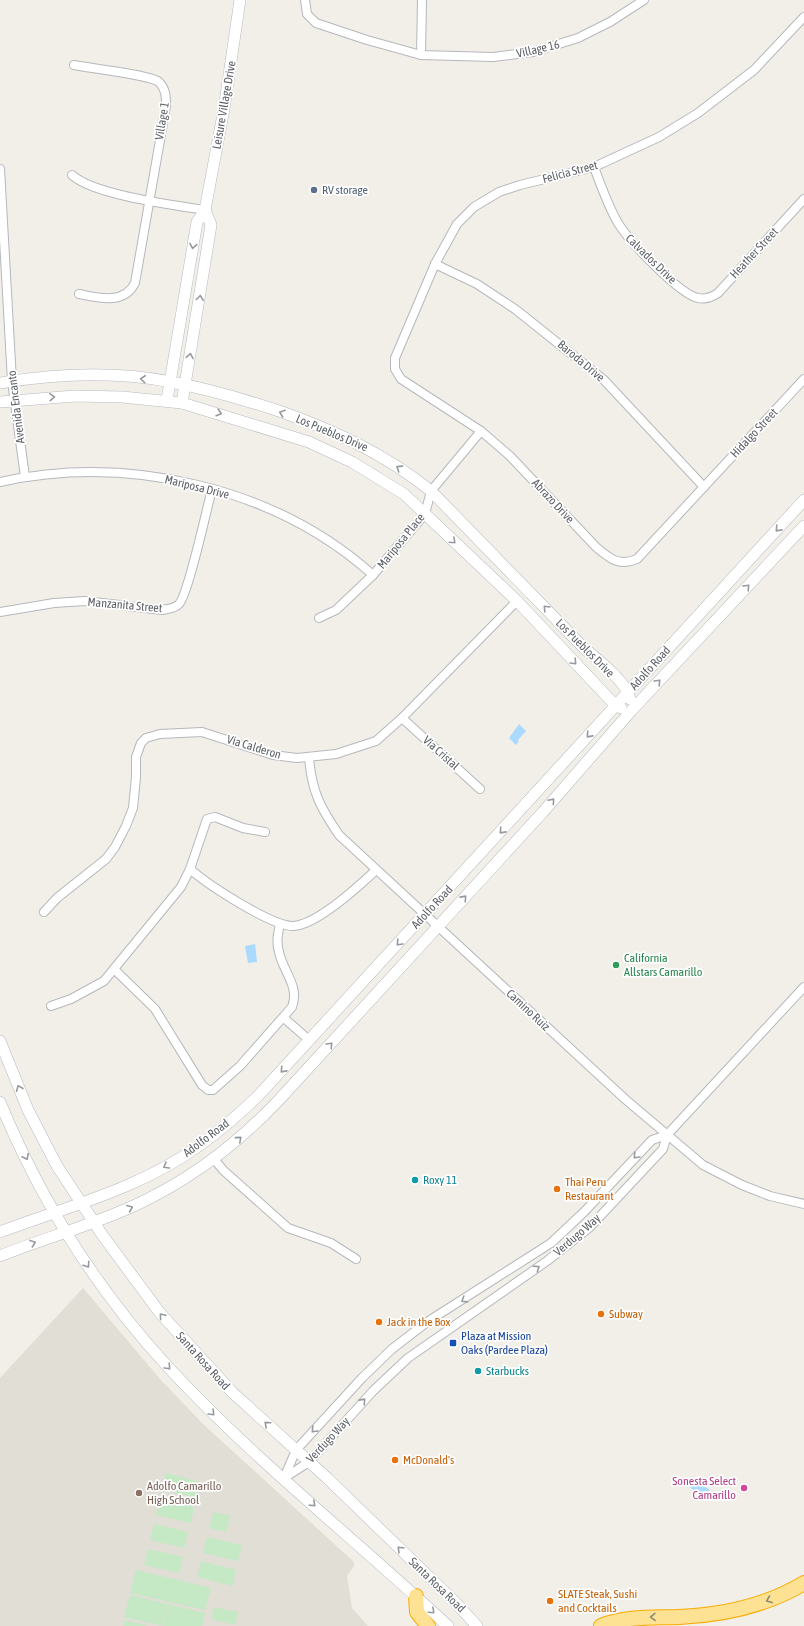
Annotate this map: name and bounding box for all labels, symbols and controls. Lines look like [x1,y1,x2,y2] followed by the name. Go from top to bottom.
[515,37,561,61] street label: Village 16
[209,60,239,150] street label: Leisure Village Drive
[152,101,172,141] street label: Village 1
[541,158,600,186] street label: Felicia Street
[322,183,368,197] place label: RV storage
[309,185,319,195] marker: RV storage
[727,224,781,281] street label: Heather Street
[623,231,679,287] street label: Calvados Drive
[189,243,198,250] one-way arrow
[195,295,204,302] one-way arrow
[555,337,607,385] street label: Baroda Drive
[186,353,194,359] one-way arrow
[5,369,27,444] street label: Avenida Encanto
[140,374,146,383] one-way arrow
[49,393,55,401] one-way arrow
[728,405,781,461] street label: Hidalgo Street
[216,408,223,417] one-way arrow
[279,409,286,417] one-way arrow
[294,412,370,454] street label: Los Pueblos Drive
[396,465,403,473] one-way arrow
[163,472,231,502] street label: Mariposa Drive
[529,476,577,526] street label: Abrazo Drive
[374,510,428,572] street label: Mariposa Place
[775,524,782,532] one-way arrow
[448,536,456,543] one-way arrow
[742,584,750,592] one-way arrow
[87,595,163,615] street label: Manzanita Street
[543,605,551,613] one-way arrow
[553,616,617,680] street label: Los Pueblos Drive
[627,643,673,693] street label: Adolfo Road
[569,657,576,664] one-way arrow
[653,679,661,687] one-way arrow
[587,730,594,738] one-way arrow
[225,732,283,762] street label: Via Calderon
[420,733,463,773] street label: Via Cristal
[547,799,554,806] one-way arrow
[499,826,506,834] one-way arrow
[408,883,456,931] street label: Adolfo Road
[460,895,467,903] one-way arrow
[396,938,403,946] one-way arrow
[624,951,703,979] place label: California Allstars Camarillo
[611,960,621,970] marker: California Allstars Camarillo
[503,986,553,1034] street label: Camino Ruiz
[325,1042,332,1050] one-way arrow
[280,1066,287,1073] one-way arrow
[16,1085,24,1092] one-way arrow
[180,1116,232,1160] street label: Adolfo Road
[235,1136,242,1143] one-way arrow
[633,1151,641,1159] one-way arrow
[21,1153,28,1161] one-way arrow
[163,1161,170,1168] one-way arrow
[423,1173,458,1187] place label: Roxy 11
[410,1175,420,1185] marker: Roxy 11
[565,1175,614,1203] place label: Thai Peru Restaurant
[552,1184,562,1194] marker: Thai Peru Restaurant
[126,1204,133,1212] one-way arrow
[551,1211,603,1259] street label: Verdugo Way
[29,1239,36,1248] one-way arrow
[82,1261,90,1268] one-way arrow
[532,1266,539,1273] one-way arrow
[461,1295,468,1302] one-way arrow
[609,1307,643,1321] place label: Subway
[596,1309,606,1319] marker: Subway
[160,1313,167,1320] one-way arrow
[387,1315,451,1329] place label: Jack in the Box
[374,1317,384,1327] marker: Jack in the Box
[173,1329,233,1393] street label: Santa Rosa Road
[461,1329,548,1357] place label: Plaza at Mission Oaks (Pardee Plaza)
[448,1338,458,1348] marker: Plaza at Mission Oaks (Pardee Plaza)
[163,1362,171,1370] one-way arrow
[486,1364,529,1378] place label: Starbucks
[473,1366,483,1376] marker: Starbucks
[359,1399,366,1406] one-way arrow
[207,1408,215,1415] one-way arrow
[303,1414,353,1466] street label: Verdugo Way
[265,1422,272,1429] one-way arrow
[311,1425,319,1433] one-way arrow
[403,1453,454,1467] place label: McDonald's
[390,1455,400,1465] marker: McDonald's
[672,1474,737,1502] place label: Sonesta Select Camarillo
[147,1479,222,1507] place label: Adolfo Camarillo High School
[739,1483,749,1493] marker: Sonesta Select Camarillo
[134,1488,144,1498] marker: Adolfo Camarillo High School
[308,1500,315,1507] one-way arrow
[397,1546,405,1554] one-way arrow
[406,1555,468,1615] street label: Santa Rosa Road
[558,1587,637,1615] place label: SLATE Steak, Sushi and Cocktails
[545,1596,555,1606] marker: SLATE Steak, Sushi and Cocktails
[766,1596,773,1604] one-way arrow
[427,1606,435,1614] one-way arrow
[650,1613,656,1622] one-way arrow

